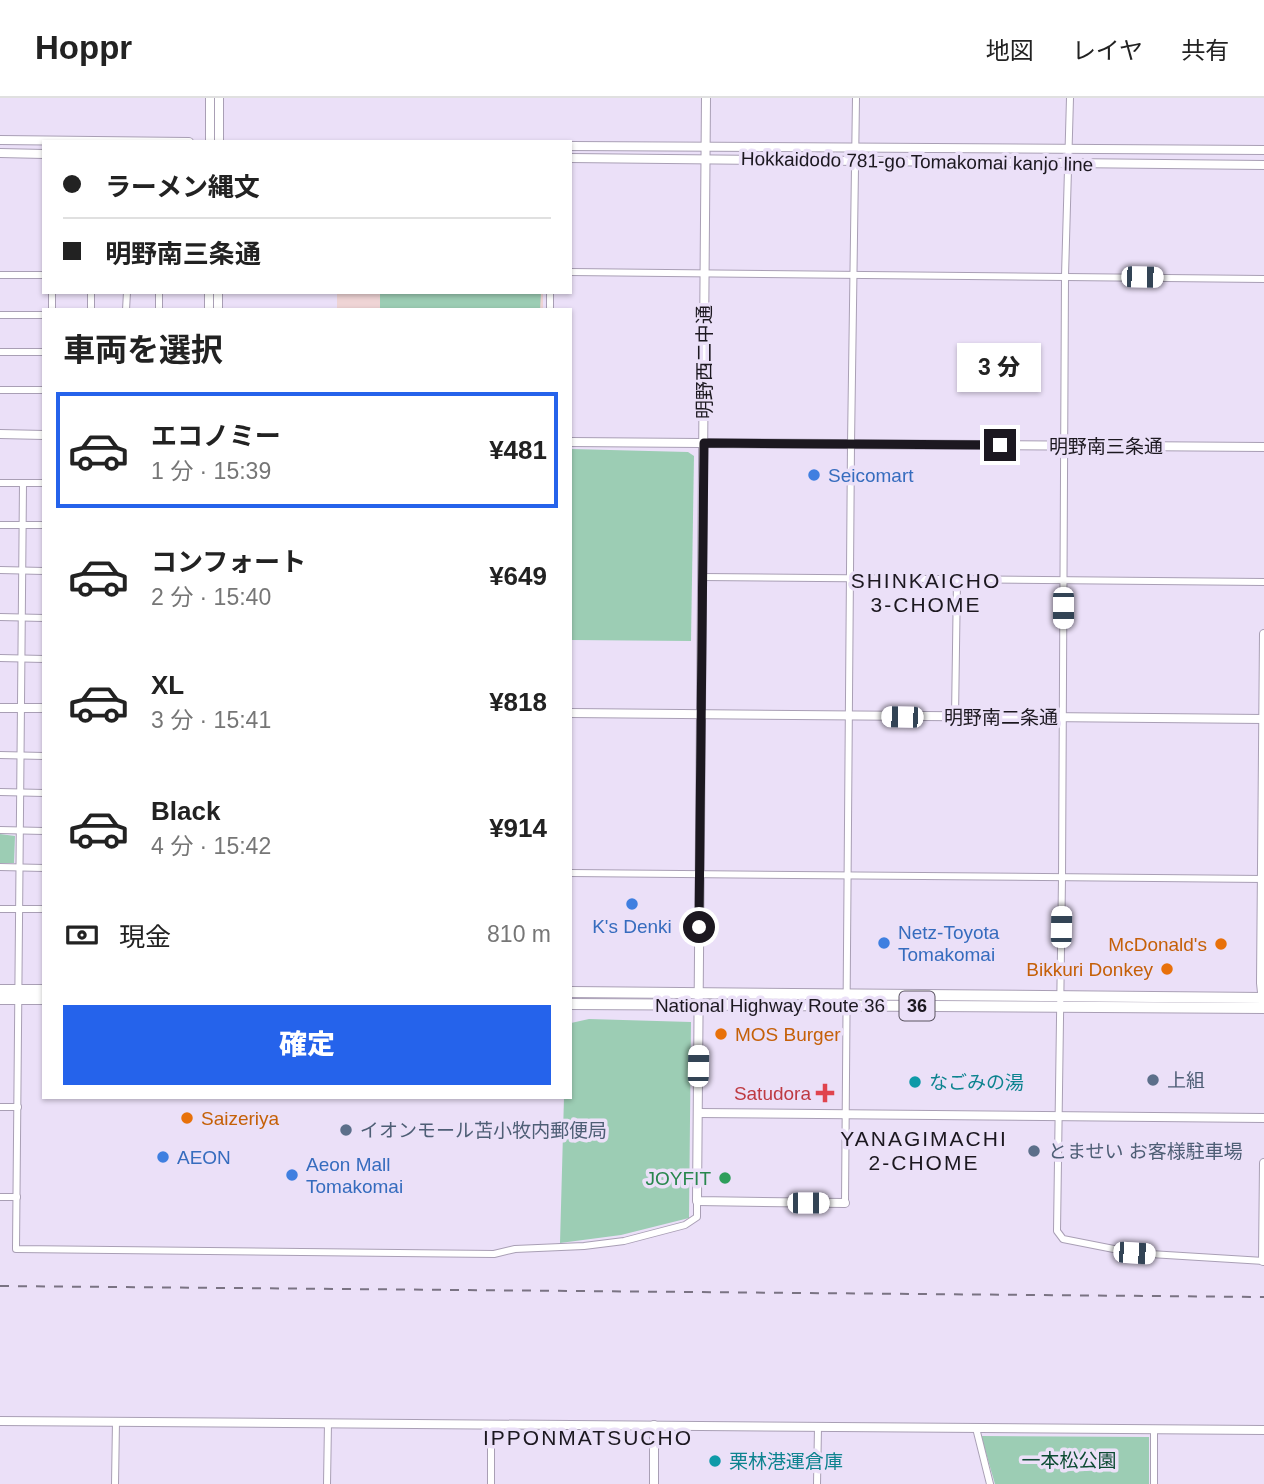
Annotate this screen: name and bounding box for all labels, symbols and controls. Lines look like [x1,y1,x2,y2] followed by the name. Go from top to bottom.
[35,29,132,66] text: Hoppr
[986,37,1034,64] text: 地図
[1072,37,1143,64] text: レイヤ
[1181,37,1229,64] text: 共有
[741,148,1093,175] street label: Hokkaidodo 781-go Tomakomai kanjo line
[105,172,260,202] text: ラーメン縄文
[105,239,261,269] text: 明野南三条通
[1121,266,1164,288] car
[694,305,715,419] street label: 明野西二中通
[63,332,223,368] text: 車両を選択
[958,344,1042,392] callout: 3 分
[978,354,1020,380] text: 3 分
[67,419,130,482] icon: car
[151,421,281,451] text: エコノミー
[984,429,1016,461] route end
[489,435,547,465] text: ¥481
[1049,436,1163,457] street label: 明野南三条通
[151,458,271,484] text: 1 分 · 15:39
[828,465,914,486] place label: Seicomart
[806,467,822,483] marker: Seicomart
[67,545,130,608] icon: car
[151,547,306,577] text: コンフォート
[489,561,547,591] text: ¥649
[851,569,1001,616] district label: SHINKAICHO 3-CHOME
[151,584,271,610] text: 2 分 · 15:40
[1053,587,1074,629] car
[151,670,184,700] text: XL
[67,671,130,734] icon: car
[489,687,547,717] text: ¥818
[881,706,924,728] car
[151,707,271,733] text: 3 分 · 15:41
[944,707,1058,728] street label: 明野南二条通
[151,796,220,826] text: Black
[67,797,130,860] icon: car
[489,813,547,843] text: ¥914
[151,833,271,859] text: 4 分 · 15:42
[624,896,640,912] marker: K's Denki
[1051,906,1072,948] car
[683,911,715,943] route start
[63,916,101,954] icon: cash
[592,916,672,937] place label: K's Denki
[487,921,551,947] text: 810 m
[119,922,171,952] text: 現金
[898,922,1000,965] place label: Netz-Toyota Tomakomai
[1108,934,1207,955] place label: McDonald's
[876,935,892,951] marker: Netz-Toyota Tomakomai
[1213,936,1229,952] marker: McDonald's
[1026,959,1153,980] place label: Bikkuri Donkey
[1159,961,1175,977] marker: Bikkuri Donkey
[900,992,934,1021] road number: 36
[655,995,885,1016] street label: National Highway Route 36
[63,1005,551,1085] button: 確定
[735,1024,841,1045] place label: MOS Burger
[713,1026,729,1042] marker: MOS Burger
[688,1045,709,1087] car
[1167,1070,1205,1091] place label: 上組
[929,1072,1024,1093] place label: なごみの湯
[1145,1072,1161,1088] marker: 上組
[907,1074,923,1090] marker: なごみの湯
[734,1083,811,1104] place label: Satudora
[817,1085,833,1101] marker: Satudora
[201,1108,280,1129] place label: Saizeriya
[179,1110,195,1126] marker: Saizeriya
[360,1120,607,1141] place label: イオンモール苫小牧内郵便局
[338,1122,354,1138] marker: イオンモール苫小牧内郵便局
[840,1127,1008,1174] district label: YANAGIMACHI 2-CHOME
[1048,1141,1243,1162] place label: とませい お客様駐車場
[1026,1143,1042,1159] marker: とませい お客様駐車場
[177,1147,231,1168] place label: AEON
[155,1149,171,1165] marker: AEON
[306,1154,403,1197] place label: Aeon Mall Tomakomai
[284,1167,300,1183] marker: Aeon Mall Tomakomai
[646,1168,711,1189] place label: JOYFIT
[717,1170,733,1186] marker: JOYFIT
[788,1193,830,1214] car
[1113,1241,1156,1265] car
[483,1426,693,1449] district label: IPPONMATSUCHO
[1021,1450,1117,1471] park label: 一本松公園
[729,1451,843,1472] place label: 栗林港運倉庫
[707,1453,723,1469] marker: 栗林港運倉庫

